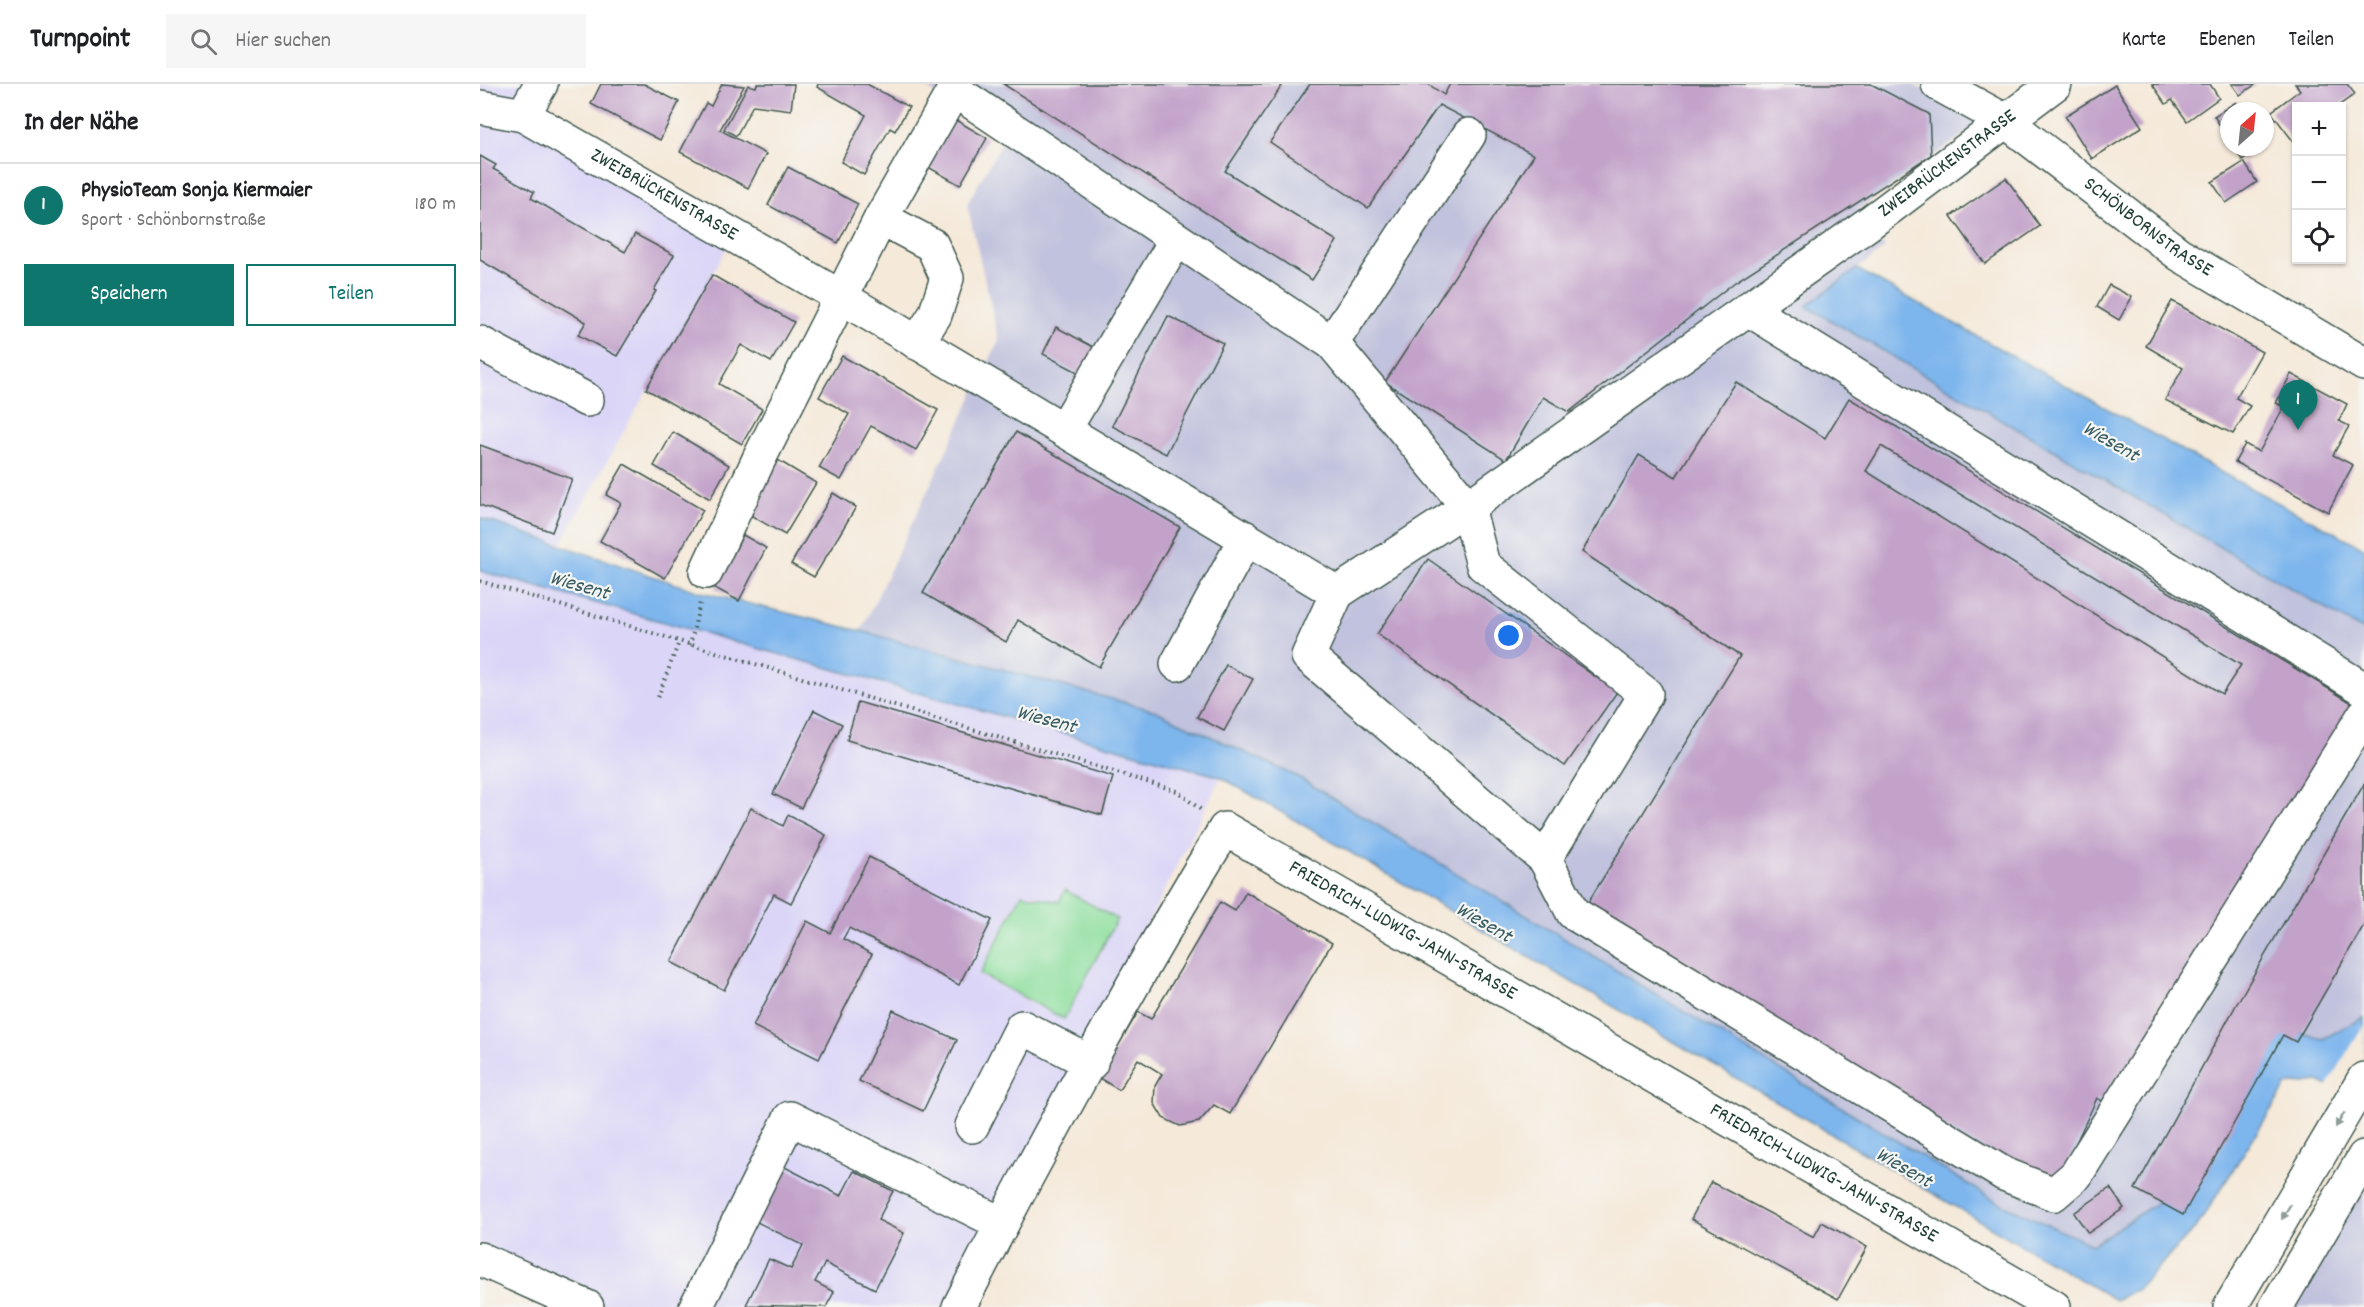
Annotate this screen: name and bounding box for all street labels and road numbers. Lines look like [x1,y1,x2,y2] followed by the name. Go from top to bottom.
[1873,103,2023,225] street label: ZWEIBRÜCKENSTRASSE
[585,142,743,249] street label: ZWEIBRÜCKENSTRASSE
[2077,171,2218,285] street label: SCHÖNBORNSTRASSE
[1283,854,1522,1008] street label: FRIEDRICH-LUDWIG-JAHN-STRASSE
[1704,1097,1943,1251] street label: FRIEDRICH-LUDWIG-JAHN-STRASSE

